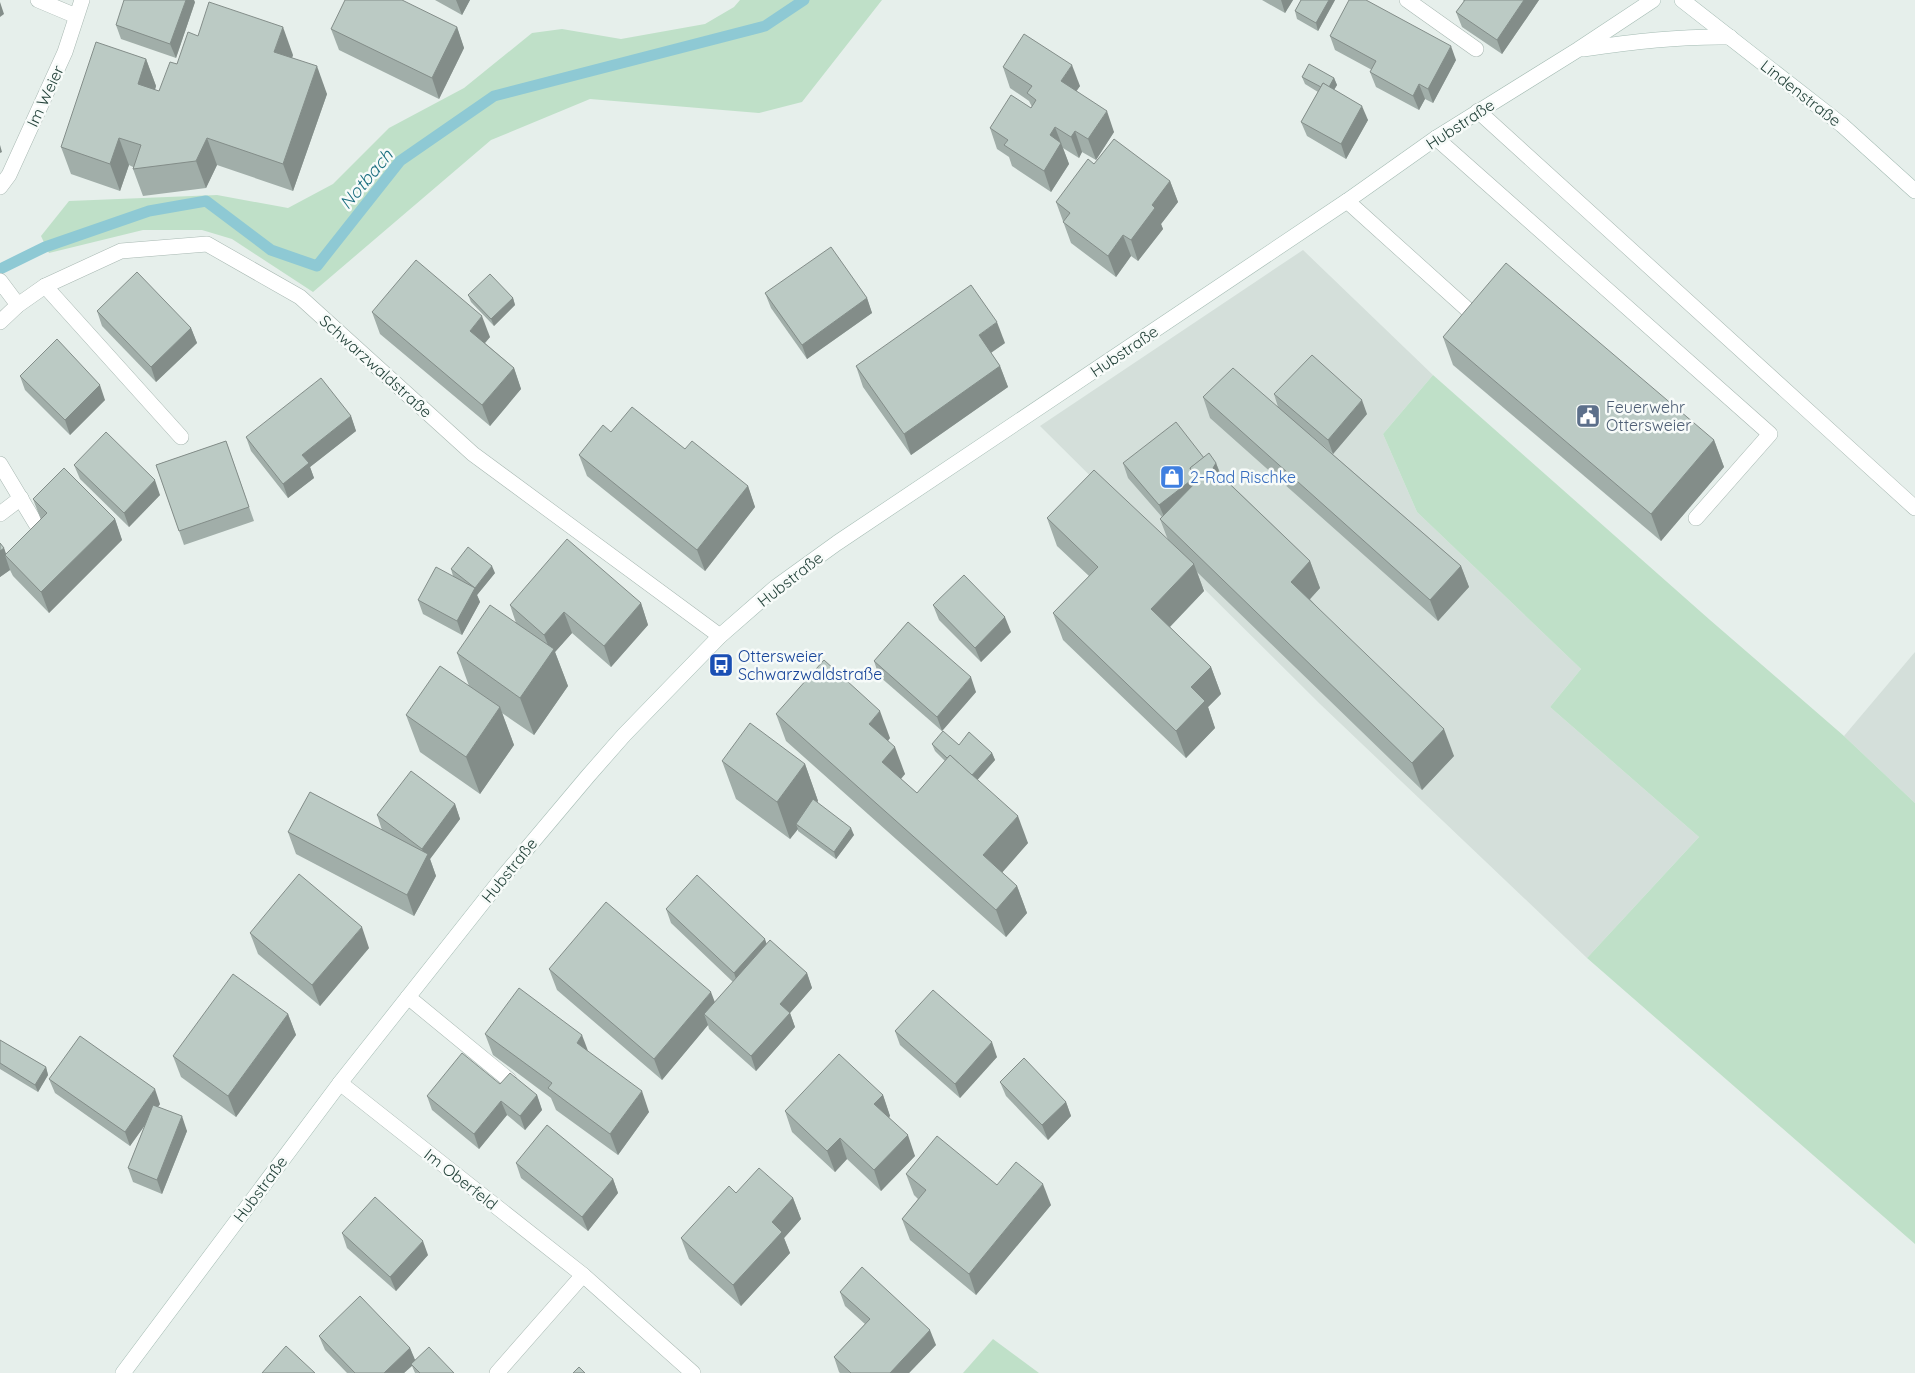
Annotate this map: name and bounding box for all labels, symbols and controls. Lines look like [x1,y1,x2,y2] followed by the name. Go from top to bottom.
[1757,55,1845,131] street label: Lindenstraße
[22,62,68,130] street label: Im Weier
[1422,94,1498,154] street label: Hubstraße
[334,144,398,214] water label: Notbach
[316,310,436,422] street label: Schwarzwaldstraße
[1086,321,1162,381] street label: Hubstraße
[1606,397,1691,435] place label: Feuerwehr Ottersweier
[1575,403,1601,429] public building icon: Feuerwehr Ottersweier
[1159,464,1185,490] shop icon: 2-Rad Rischke
[1190,467,1296,487] place label: 2-Rad Rischke
[753,547,827,611] street label: Hubstraße
[738,646,882,684] place label: Ottersweier Schwarzwaldstraße
[708,652,734,678] bus stop icon: Ottersweier Schwarzwaldstraße
[477,834,541,906] street label: Hubstraße
[420,1144,502,1214] street label: Im Oberfeld
[229,1152,291,1226] street label: Hubstraße

